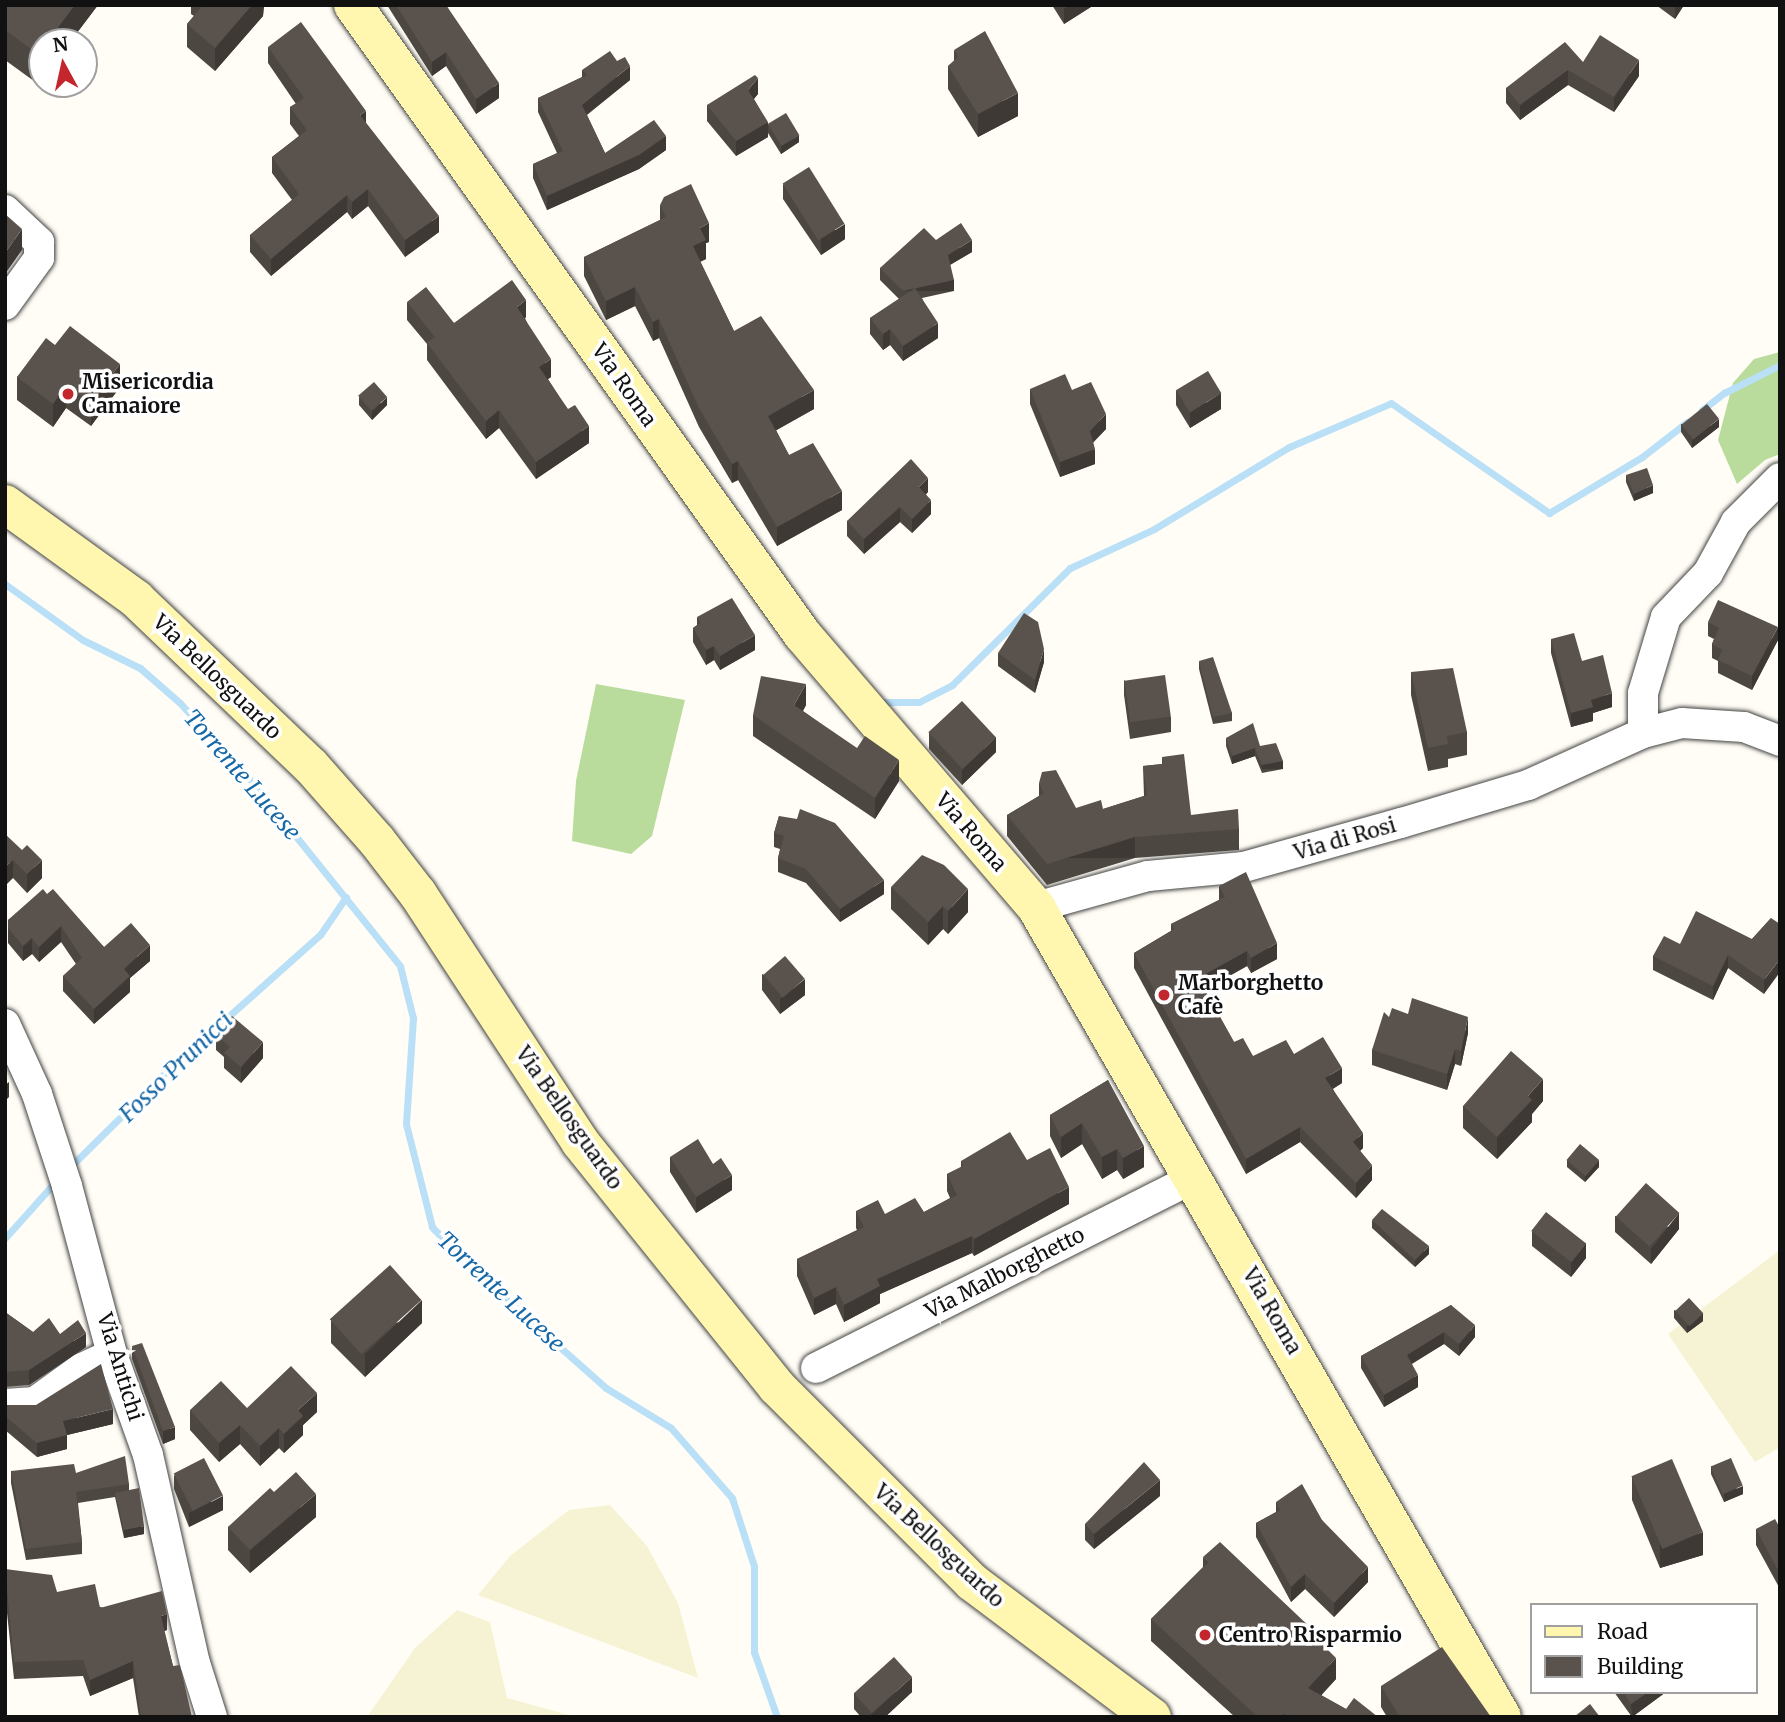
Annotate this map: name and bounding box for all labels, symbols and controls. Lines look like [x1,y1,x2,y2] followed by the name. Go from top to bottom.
[28,28,98,98] north arrow
[51,31,69,57] text: N
[586,339,662,431] street label: Via Roma
[82,369,214,419] place label: Misericordia Camaiore
[60,386,76,402] marker: Misericordia Camaiore
[148,609,286,745] street label: Via Bellosguardo
[178,704,306,846] water label: Torrente Lucese
[930,788,1012,876] street label: Via Roma
[1291,812,1399,866] street label: Via di Rosi
[1178,970,1323,1020] place label: Marborghetto Cafè
[1156,987,1172,1003] marker: Marborghetto Cafè
[114,1006,238,1128] water label: Fosso Prunicci
[510,1042,628,1194] street label: Via Bellosguardo
[921,1222,1089,1324] street label: Via Malborghetto
[432,1226,570,1358] water label: Torrente Lucese
[1237,1263,1307,1359] street label: Via Roma
[92,1310,148,1424] street label: Via Antichi
[869,1479,1009,1613] street label: Via Bellosguardo
[1530,1603,1757,1694] legend
[1597,1618,1648,1645] text: Road
[1219,1622,1402,1648] place label: Centro Risparmio
[1197,1627,1213,1643] marker: Centro Risparmio
[1597,1653,1683,1680] text: Building

